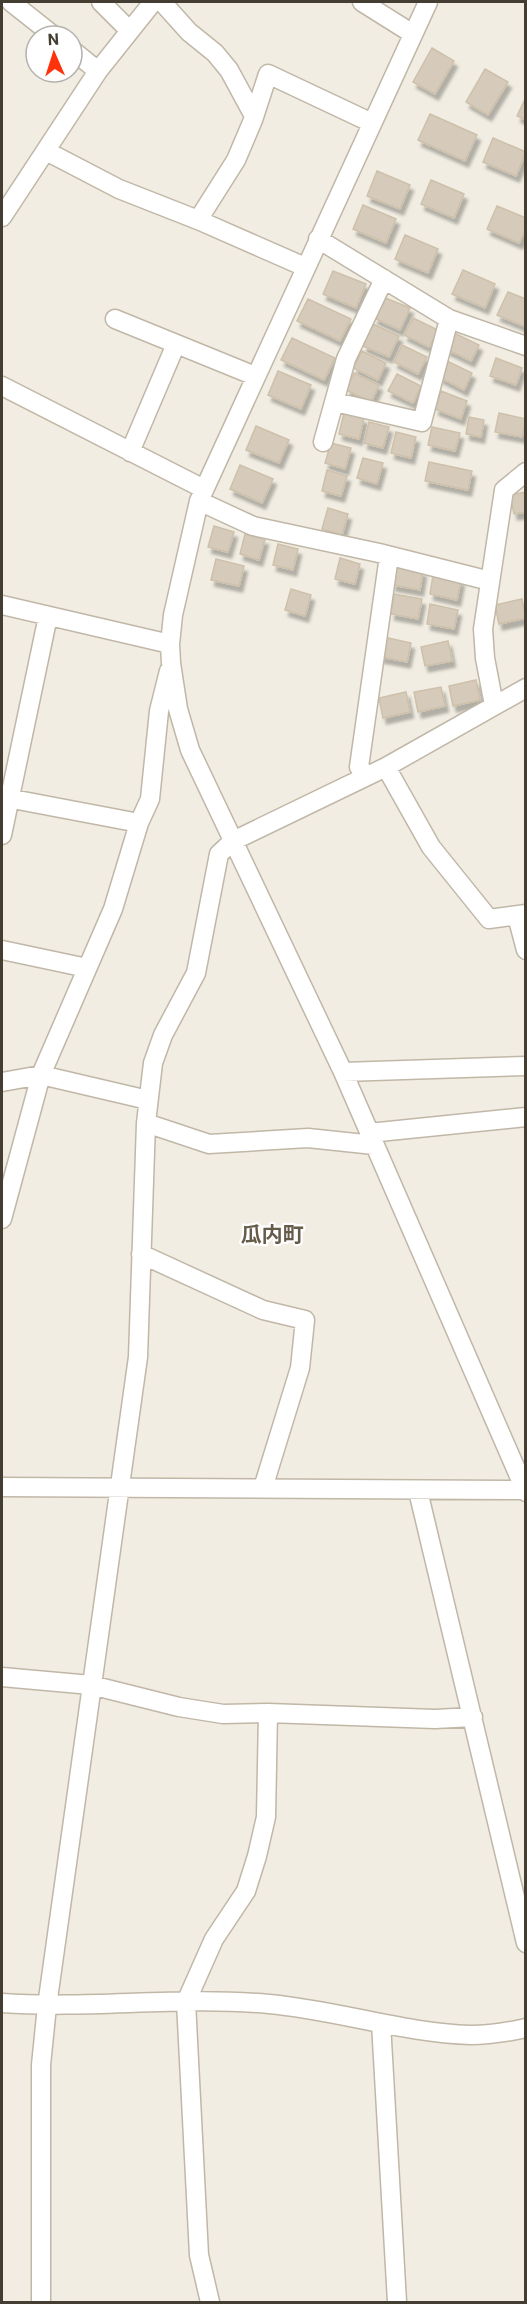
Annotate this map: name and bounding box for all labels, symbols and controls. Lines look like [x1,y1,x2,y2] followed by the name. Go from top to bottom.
[24,24,84,84] north arrow
[47,30,59,49] text: N
[241,1223,304,1247] district label: 瓜内町

